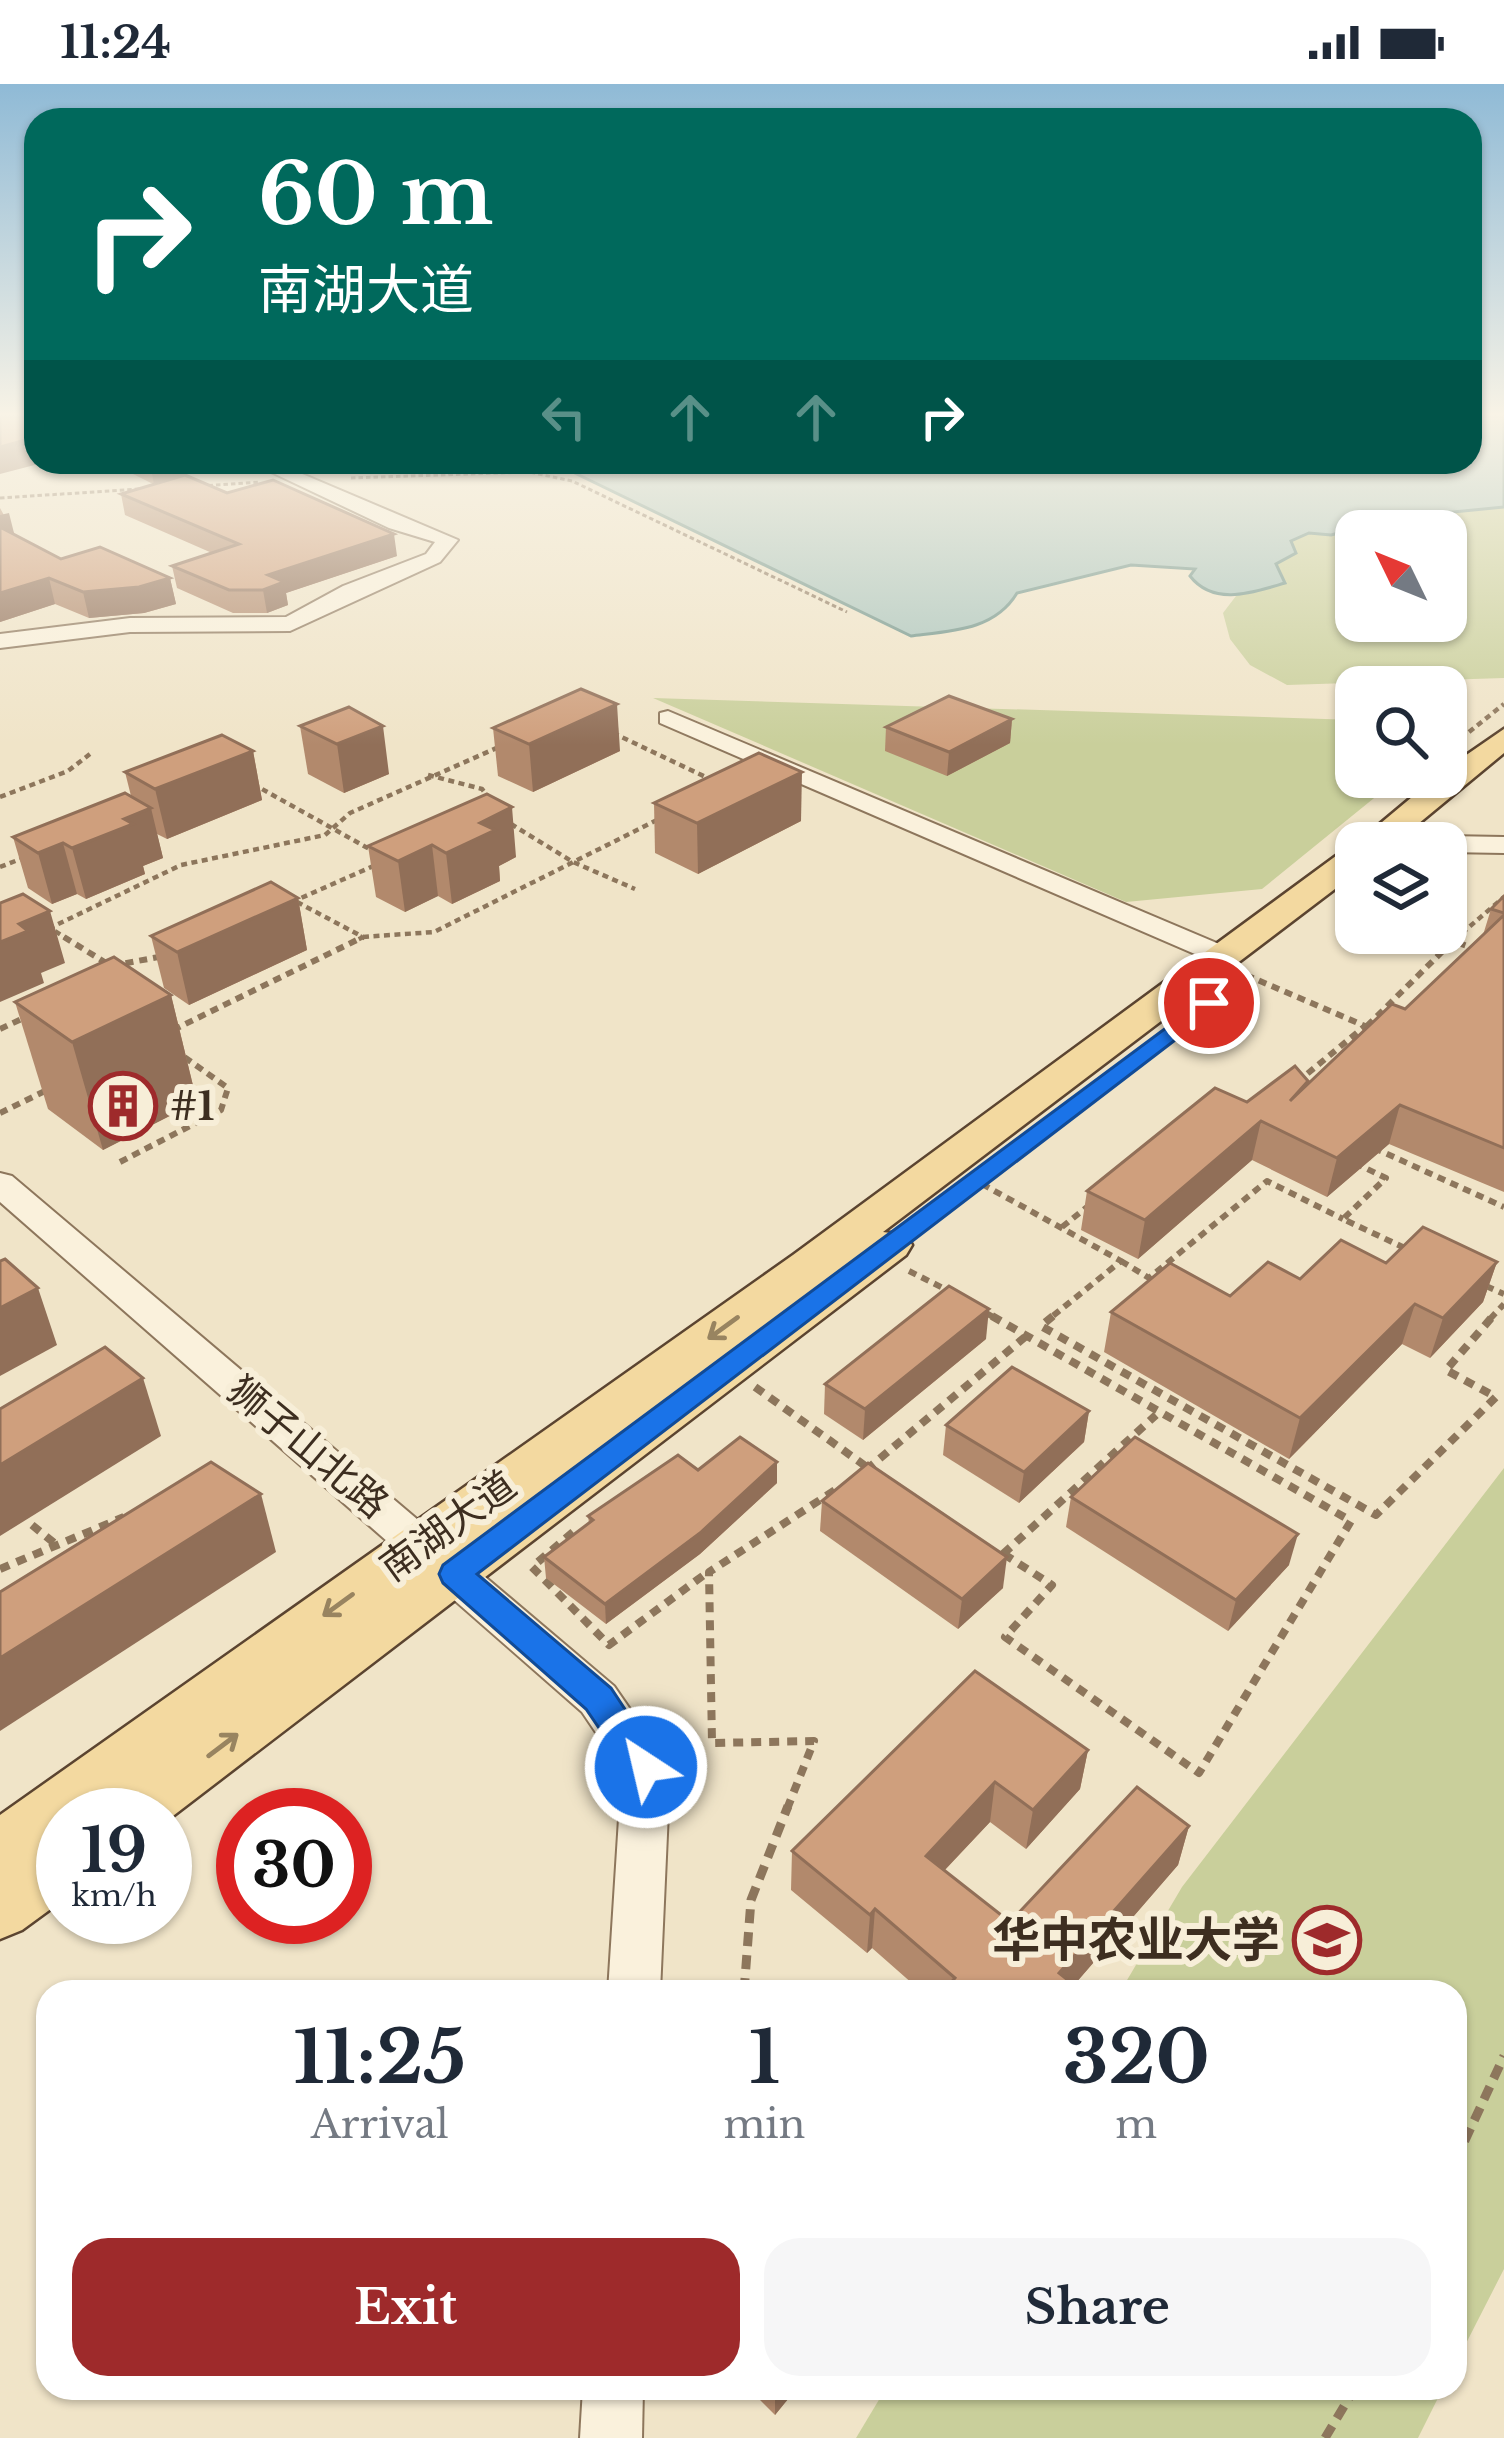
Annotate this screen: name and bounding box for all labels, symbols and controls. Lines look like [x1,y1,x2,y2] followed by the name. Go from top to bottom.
[60,14,171,70] text: 11:24
[258,143,493,247] text: 60 m
[60,156,216,312] icon: right
[258,257,474,324] text: 南湖大道
[531,384,597,450] icon: left
[657,384,723,450] icon: ahead
[783,384,849,450] icon: ahead
[909,384,975,450] icon: right
[1335,510,1467,642] north arrow
[1335,510,1467,954] map controls
[1335,666,1467,798] button: search
[1335,822,1467,954] button: layers
[1158,952,1260,1054] pin
[1176,970,1242,1036] icon: arrive
[88,1071,158,1141] building icon: #1
[170,1082,214,1131] place label: #1
[707,1315,740,1340] one-way arrow
[218,1366,398,1528] street label: 狮子山北路
[370,1460,526,1592] street label: 南湖大道
[322,1592,355,1618] one-way arrow
[583,1704,709,1830] position arrow
[206,1733,239,1759] one-way arrow
[216,1788,372,1944] speed limit sign: 30
[81,1814,147,1888] text: 19
[71,1877,157,1914] text: km/h
[1292,1905,1362,1975] school or university icon: 华中农业大学
[992,1910,1280,1970] place label: 华中农业大学
[293,2013,466,2102] text: 11:25
[749,2013,780,2102] text: 1
[1063,2013,1210,2102] text: 320
[311,2100,449,2149] text: Arrival
[723,2100,805,2149] text: min
[1115,2100,1157,2149] text: m
[72,2238,740,2376] button: Exit
[764,2238,1431,2376] button: Share

